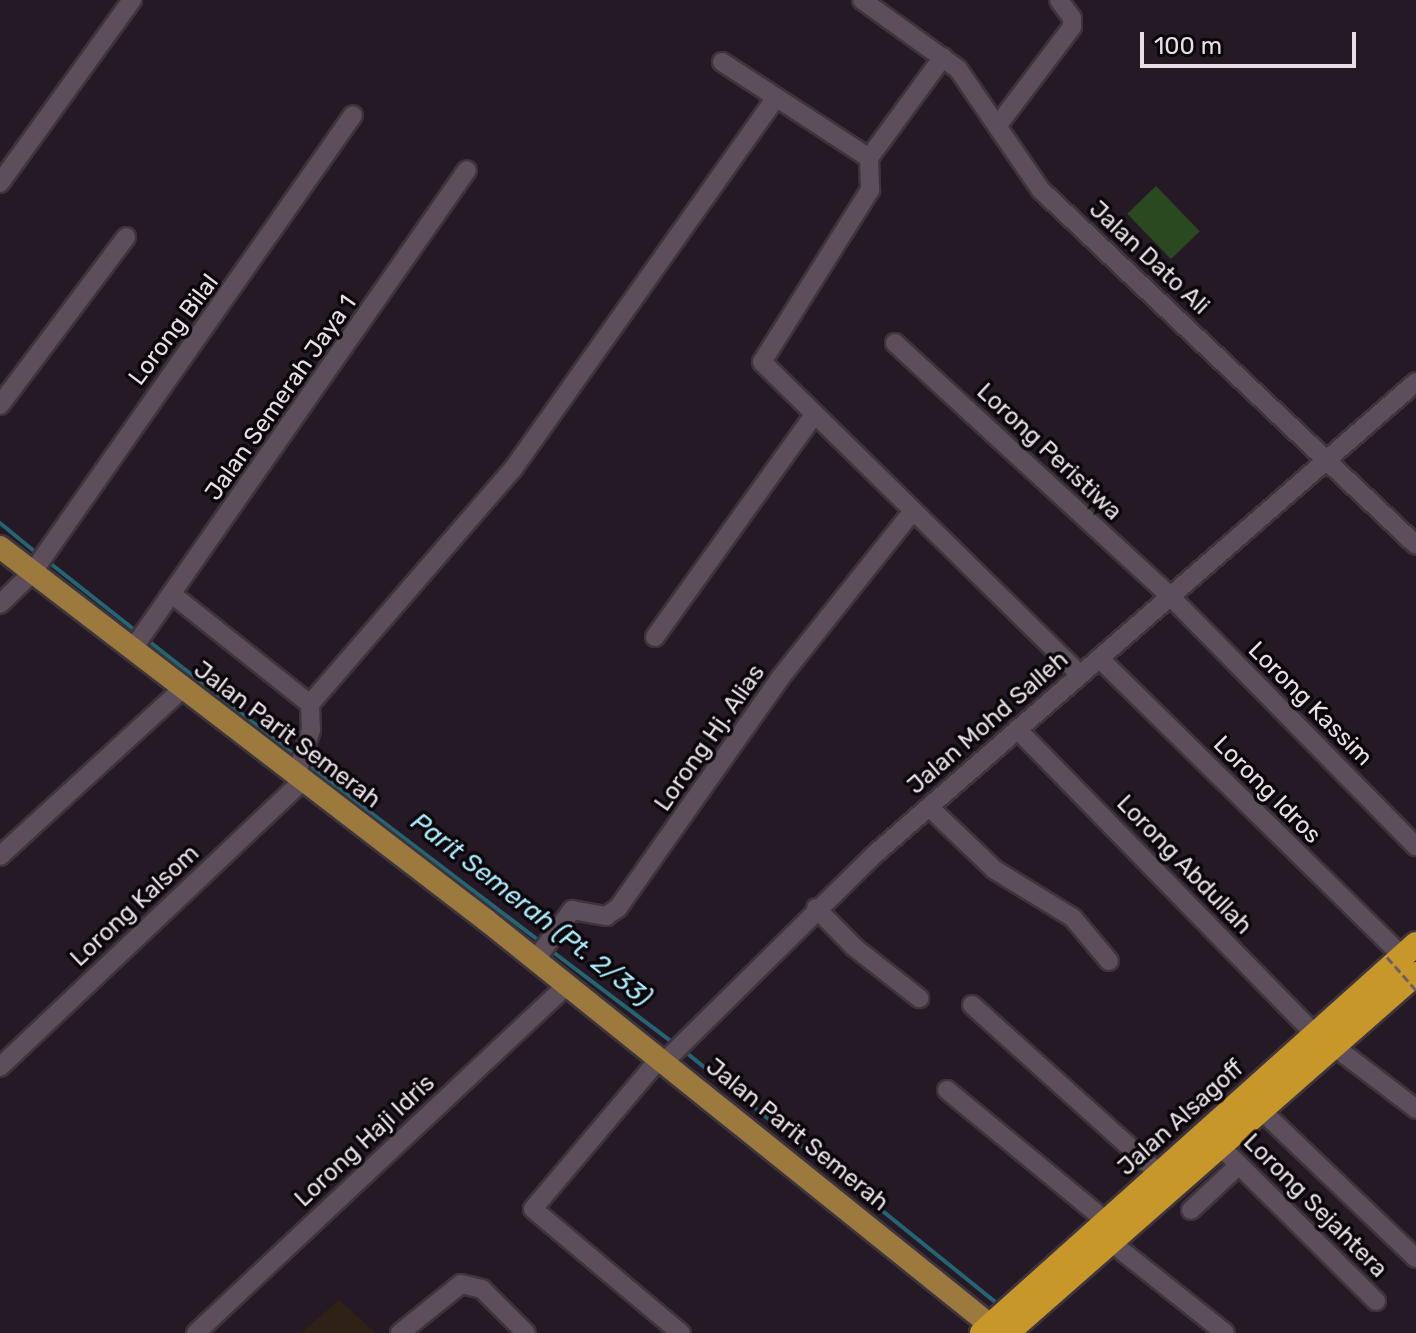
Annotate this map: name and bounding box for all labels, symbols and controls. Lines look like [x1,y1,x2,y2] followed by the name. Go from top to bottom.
[1144,16,1360,66] scale bar
[1154,32,1222,60] text: 100 m
[1083,195,1215,321] street label: Jalan Dato Ali
[123,269,225,391] street label: Lorong Bilal
[199,290,363,506] street label: Jalan Semerah Jaya 1
[971,377,1127,527] street label: Lorong Peristiwa
[1242,636,1378,772] street label: Lorong Kassim
[902,645,1074,801] street label: Jalan Mohd Salleh
[188,655,386,815] street label: Jalan Parit Semerah
[649,659,771,817] street label: Lorong Hj. Alias
[1207,730,1327,850] street label: Lorong Idros
[1110,789,1258,941] street label: Lorong Abdullah
[405,806,657,1014] water label: Parit Semerah (Pt. 2/33)
[65,839,205,973] street label: Lorong Kalsom
[700,1053,894,1217] street label: Jalan Parit Semerah
[1112,1054,1250,1182] street label: Jalan Alsagoff
[289,1069,441,1213] street label: Lorong Haji Idris
[1237,1128,1393,1284] street label: Lorong Sejahtera

